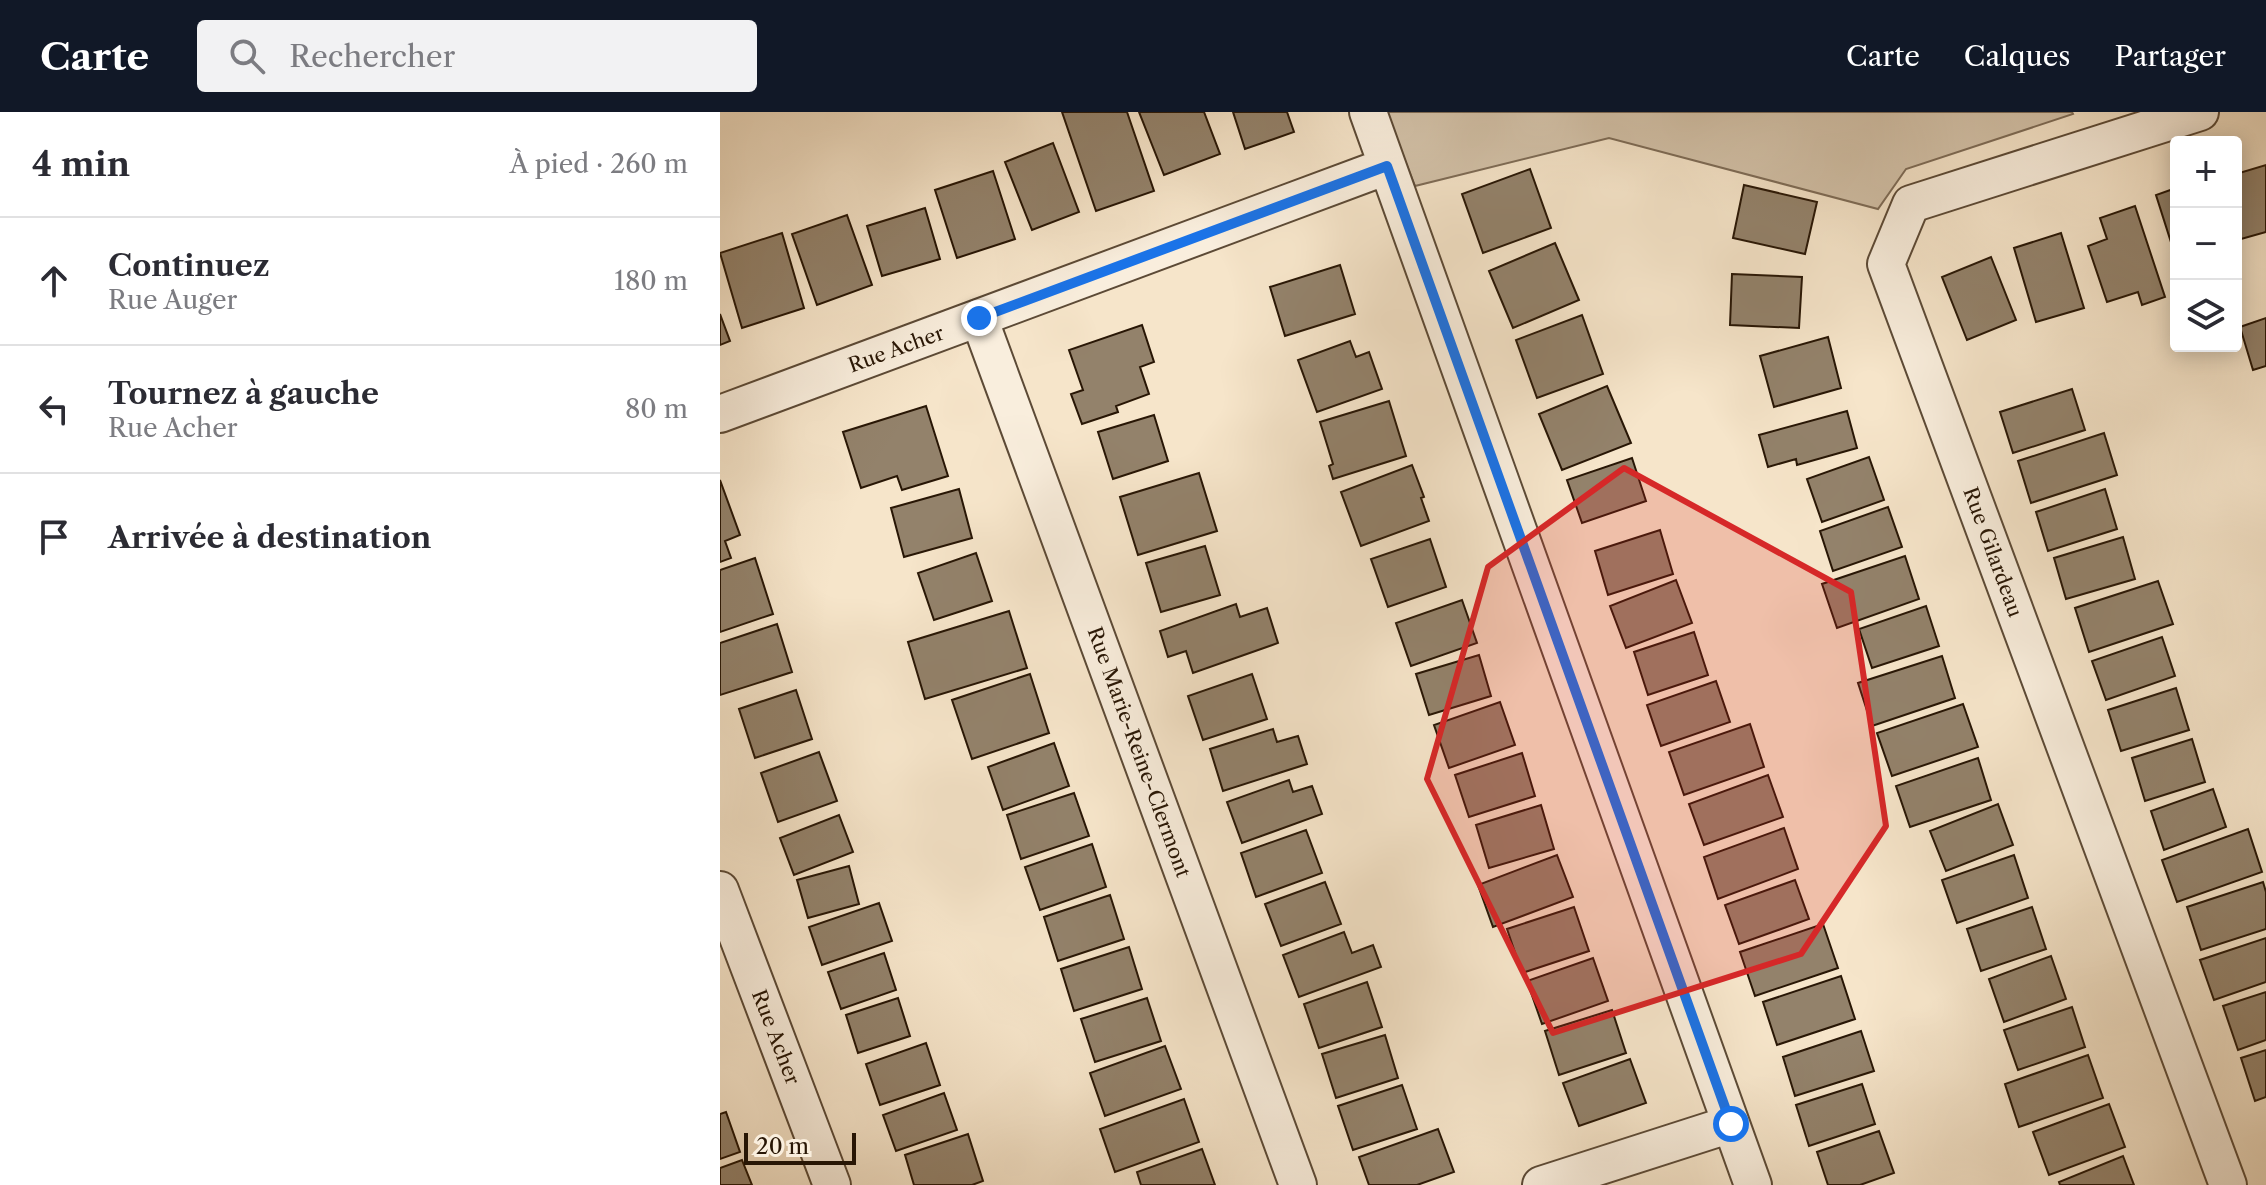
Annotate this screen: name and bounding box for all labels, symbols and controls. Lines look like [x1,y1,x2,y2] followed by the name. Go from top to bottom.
[197,20,757,92] search box
[40,33,149,80] text: Carte
[225,34,269,78] icon: search
[289,38,455,75] text: Rechercher
[1846,39,1920,73] text: Carte
[1964,39,2071,73] text: Calques
[2115,39,2226,73] text: Partager
[2170,136,2242,352] map controls
[2170,136,2242,208] button: +
[32,143,130,185] text: 4 min
[509,148,688,180] text: À pied · 260 m
[2170,208,2242,280] button: −
[108,247,270,284] text: Continuez
[32,259,76,303] icon: ahead
[614,265,688,297] text: 180 m
[2170,280,2242,352] button: layers
[108,284,237,316] text: Rue Auger
[961,300,997,336] route end
[845,320,948,377] street label: Rue Acher
[108,375,379,412] text: Tournez à gauche
[32,387,76,431] icon: left
[625,393,688,425] text: 80 m
[108,412,238,444] text: Rue Acher
[1958,484,2028,620] street label: Rue Gilardeau
[32,515,76,559] icon: arrive
[108,519,431,556] text: Arrivée à destination
[1082,623,1196,881] street label: Rue Marie-Reine-Clermont
[747,986,805,1088] street label: Rue Acher
[1713,1106,1749,1142] route start
[744,1129,856,1165] scale bar
[756,1133,809,1160] text: 20 m

